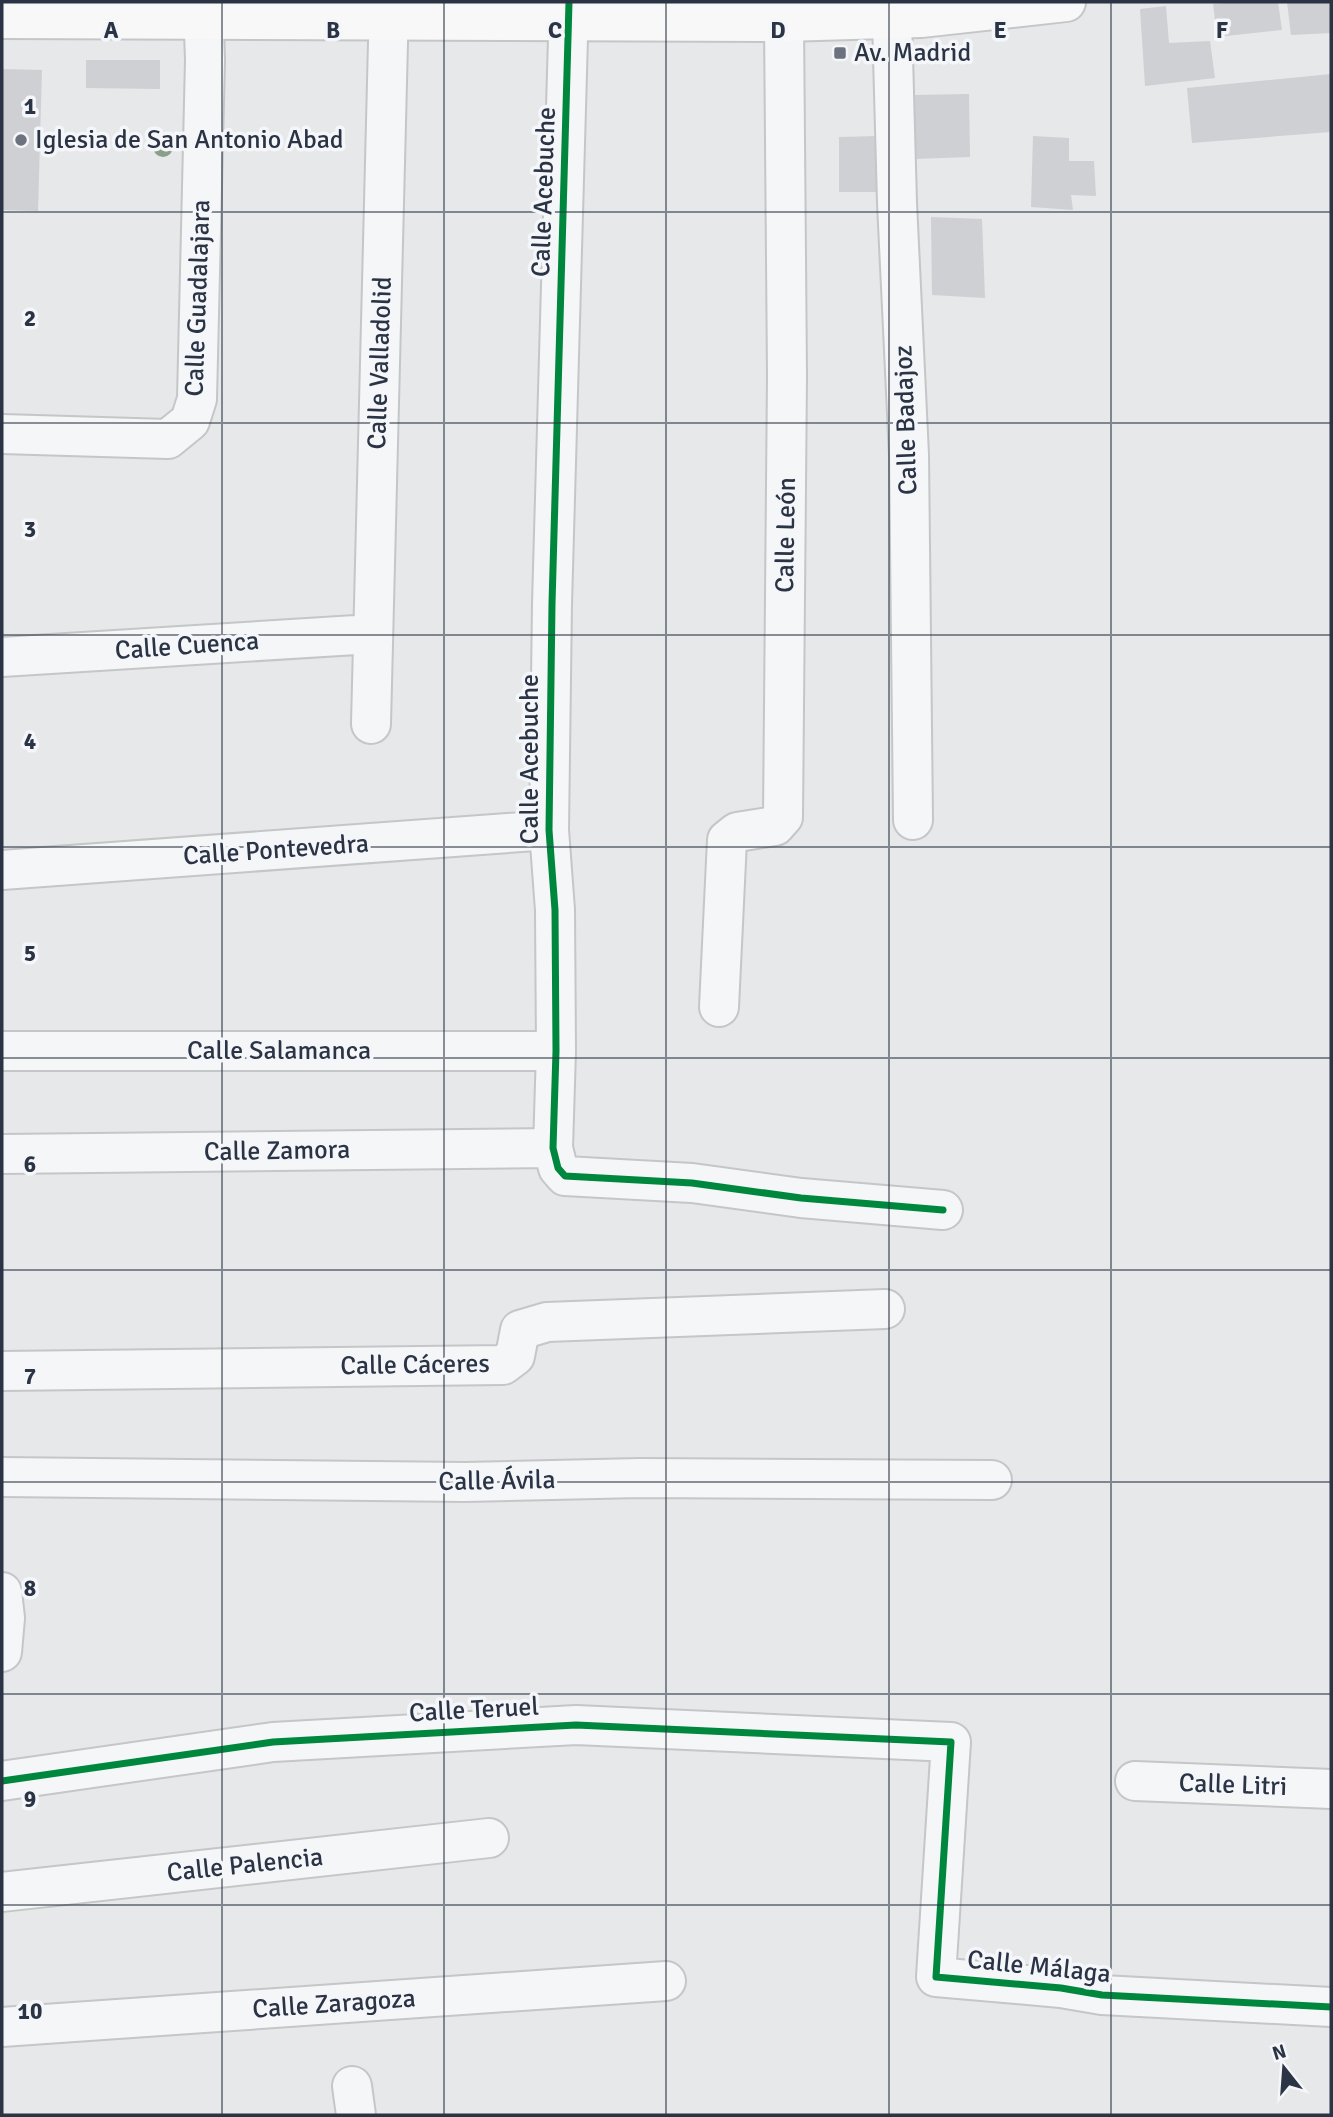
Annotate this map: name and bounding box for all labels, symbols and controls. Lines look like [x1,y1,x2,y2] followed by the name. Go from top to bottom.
[104,16,119,45] text: A
[326,16,340,45] text: B
[548,16,562,45] text: C
[770,16,786,45] text: D
[993,16,1007,45] text: E
[1216,16,1228,45] text: F
[854,37,971,69] place label: Av. Madrid
[832,45,848,61] marker: Av. Madrid
[24,92,36,121] text: 1
[525,106,563,278] street label: Calle Acebuche
[35,124,344,156] place label: Iglesia de San Antonio Abad
[13,132,29,148] marker: Iglesia de San Antonio Abad
[179,199,217,397] street label: Calle Guadalajara
[361,276,399,450] street label: Calle Valladolid
[24,304,36,333] text: 2
[887,345,925,495] street label: Calle Badajoz
[769,477,803,593] street label: Calle León
[24,515,36,544] text: 3
[114,625,260,667] street label: Calle Cuenca
[514,674,546,844] street label: Calle Acebuche
[24,727,36,756] text: 4
[182,828,370,872] street label: Calle Pontevedra
[24,939,36,968] text: 5
[187,1035,371,1067] street label: Calle Salamanca
[204,1134,350,1168] street label: Calle Zamora
[24,1150,36,1179] text: 6
[340,1348,490,1382] street label: Calle Cáceres
[24,1362,36,1391] text: 7
[438,1464,556,1498] street label: Calle Ávila
[24,1574,36,1603] text: 8
[408,1691,540,1729] street label: Calle Teruel
[1178,1767,1288,1803] street label: Calle Litri
[24,1785,36,1814] text: 9
[165,1841,325,1889] street label: Calle Palencia
[966,1944,1112,1990] street label: Calle Málaga
[251,1982,417,2026] street label: Calle Zaragoza
[18,1997,42,2026] text: 10
[1249,2033,1319,2103] north arrow
[1269,2039,1289,2066] text: N

